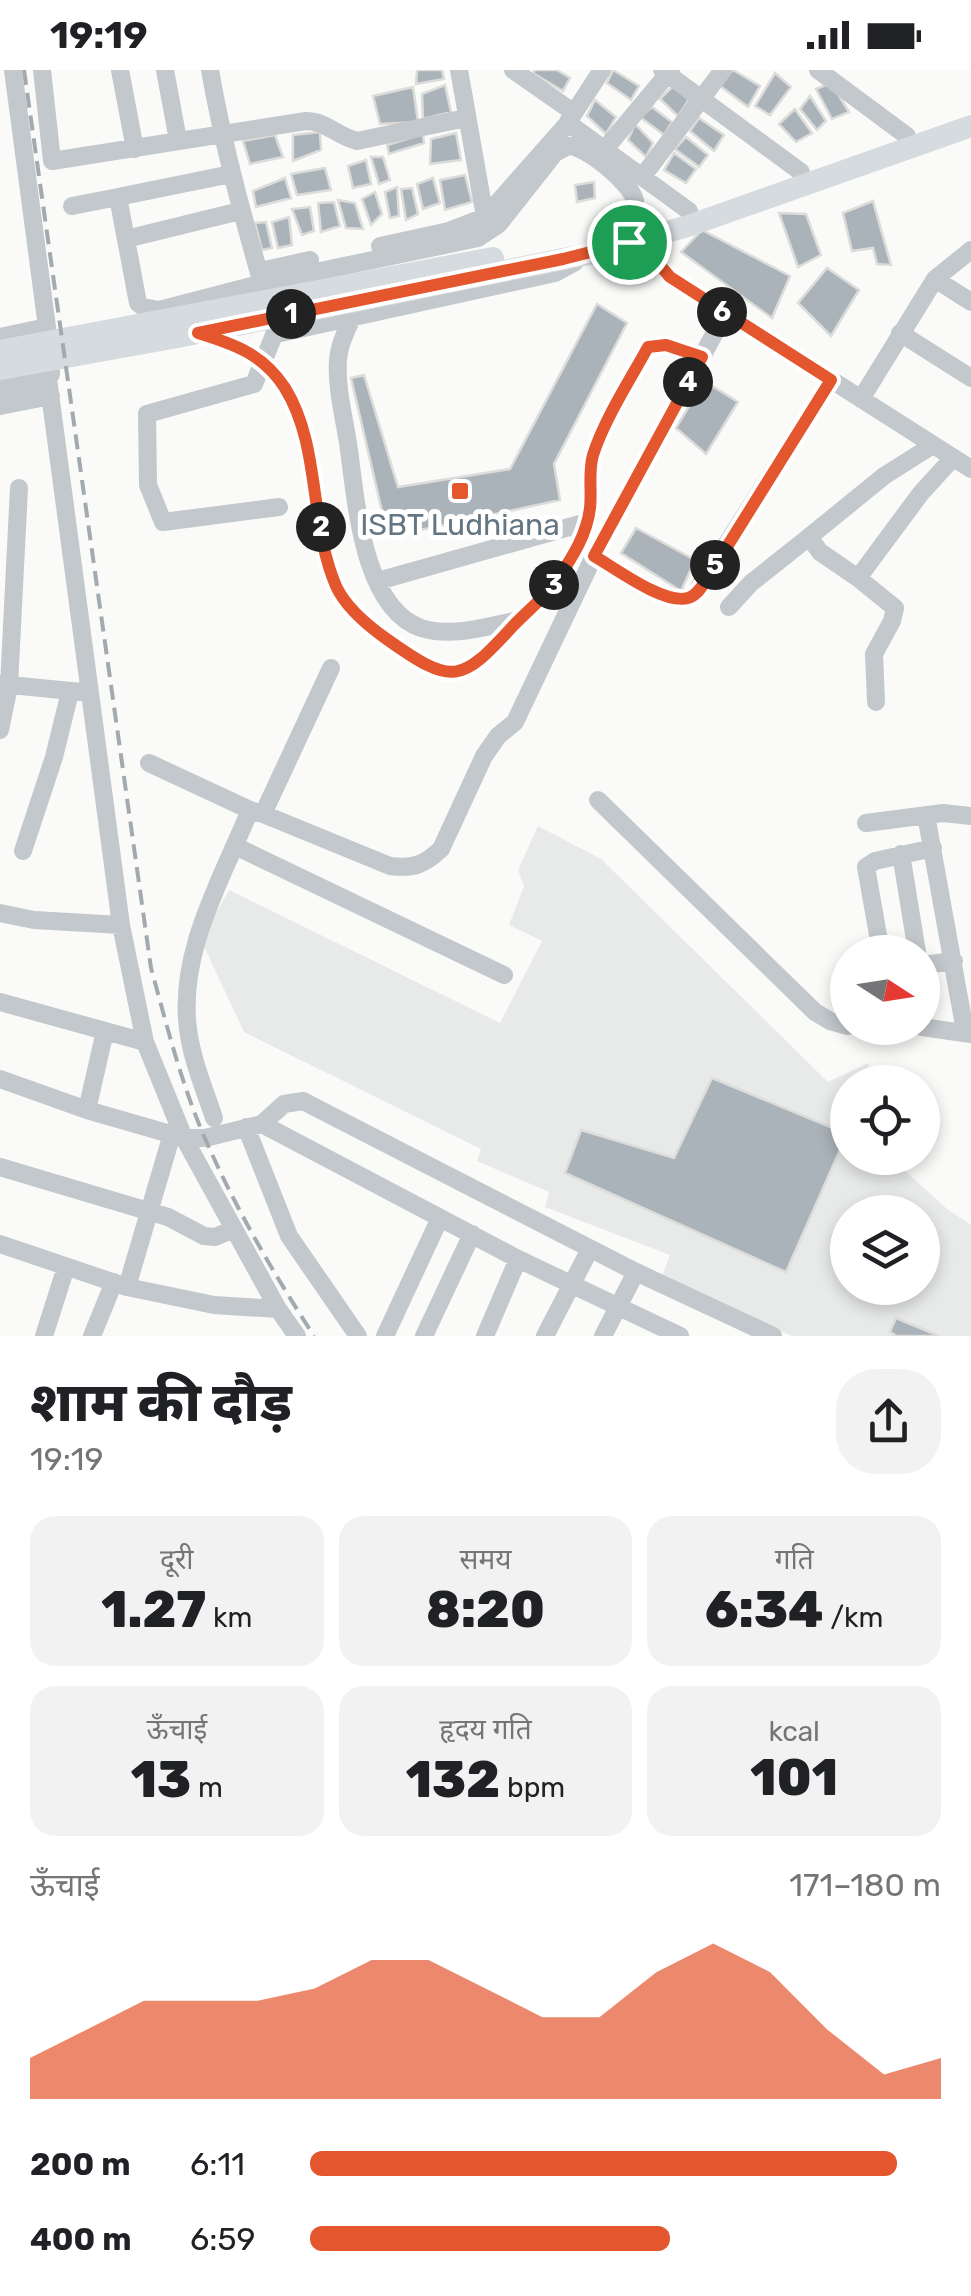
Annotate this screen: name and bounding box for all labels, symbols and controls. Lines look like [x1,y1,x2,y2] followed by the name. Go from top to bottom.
[50,12,148,58] text: 19:19
[587,200,672,285] pin
[602,215,657,270] icon: arrive
[697,287,747,337] pin: 6
[266,289,316,339] pin: 1
[713,295,731,328] text: 6
[284,297,298,330] text: 1
[663,357,713,407] pin: 4
[678,365,698,398] text: 4
[449,480,471,502] marker: ISBT Ludhiana
[296,502,346,552] pin: 2
[360,507,560,543] place label: ISBT Ludhiana
[312,510,330,543] text: 2
[690,540,740,590] pin: 5
[706,548,724,581] text: 5
[529,560,579,610] pin: 3
[545,568,563,601] text: 3
[830,935,940,1045] north arrow
[830,935,940,1305] map controls
[830,1065,940,1175] button: locate
[830,1195,940,1305] button: layers
[836,1369,941,1474] button: share
[30,1370,292,1435] text: शाम की दौड़
[30,1440,104,1478] text: 19:19
[160,1543,194,1576] text: दूरी
[460,1543,511,1576] text: समय
[775,1543,814,1576] text: गति
[101,1580,206,1640] text: 1.27
[426,1580,545,1640] text: 8:20
[705,1580,824,1640] text: 6:34
[206,1601,252,1634] text: km
[824,1601,883,1634] text: /km
[146,1713,207,1746] text: ऊँचाई
[439,1713,532,1746] text: हृदय गति
[768,1715,820,1748] text: kcal
[750,1748,838,1808] text: 101
[131,1750,191,1810] text: 13
[406,1750,500,1810] text: 132
[191,1771,223,1804] text: m
[500,1771,565,1804] text: bpm
[30,1866,99,1904] text: ऊँचाई
[789,1866,941,1904] text: 171–180 m
[30,2145,130,2183] text: 200 m
[190,2145,245,2183] text: 6:11
[30,2220,132,2258] text: 400 m
[190,2220,255,2258] text: 6:59

